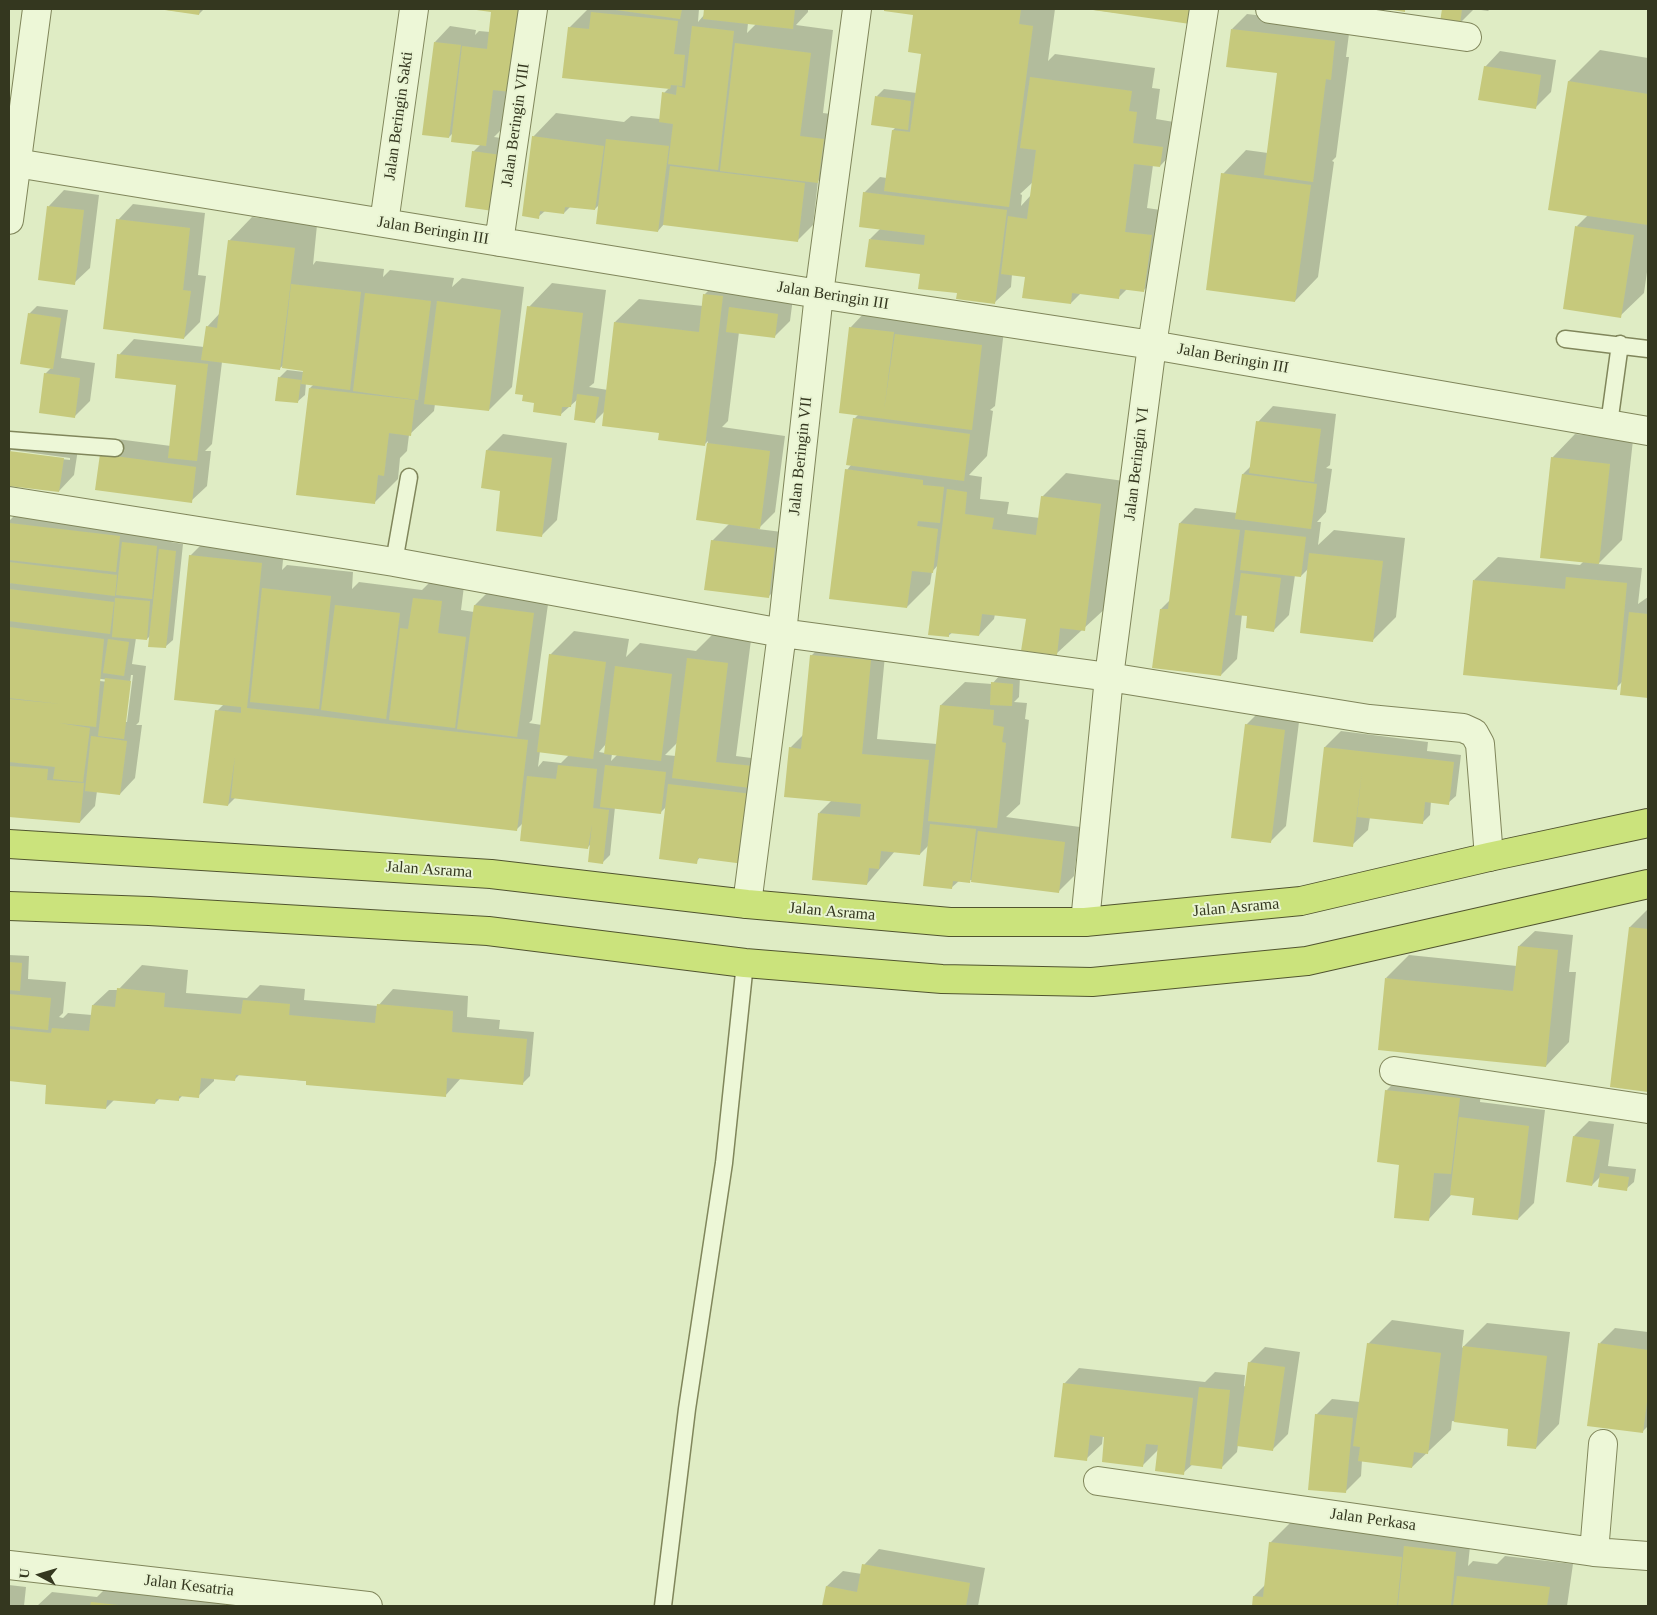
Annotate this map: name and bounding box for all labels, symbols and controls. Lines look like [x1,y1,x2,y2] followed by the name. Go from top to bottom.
[380,50,418,182] street label: Jalan Beringin Sakti
[498,62,534,188] street label: Jalan Beringin VIII
[376,213,490,249] street label: Jalan Beringin III
[776,278,890,314] street label: Jalan Beringin III
[1176,340,1290,378] street label: Jalan Beringin III
[785,396,817,516] street label: Jalan Beringin VII
[1121,406,1153,522] street label: Jalan Beringin VI
[385,857,473,883] street label: Jalan Asrama
[1192,895,1280,921] street label: Jalan Asrama
[788,899,876,925] street label: Jalan Asrama
[1329,1504,1417,1536] street label: Jalan Perkasa
[15,1550,65,1600] north arrow
[17,1568,33,1579] text: U
[143,1571,235,1601] street label: Jalan Kesatria

